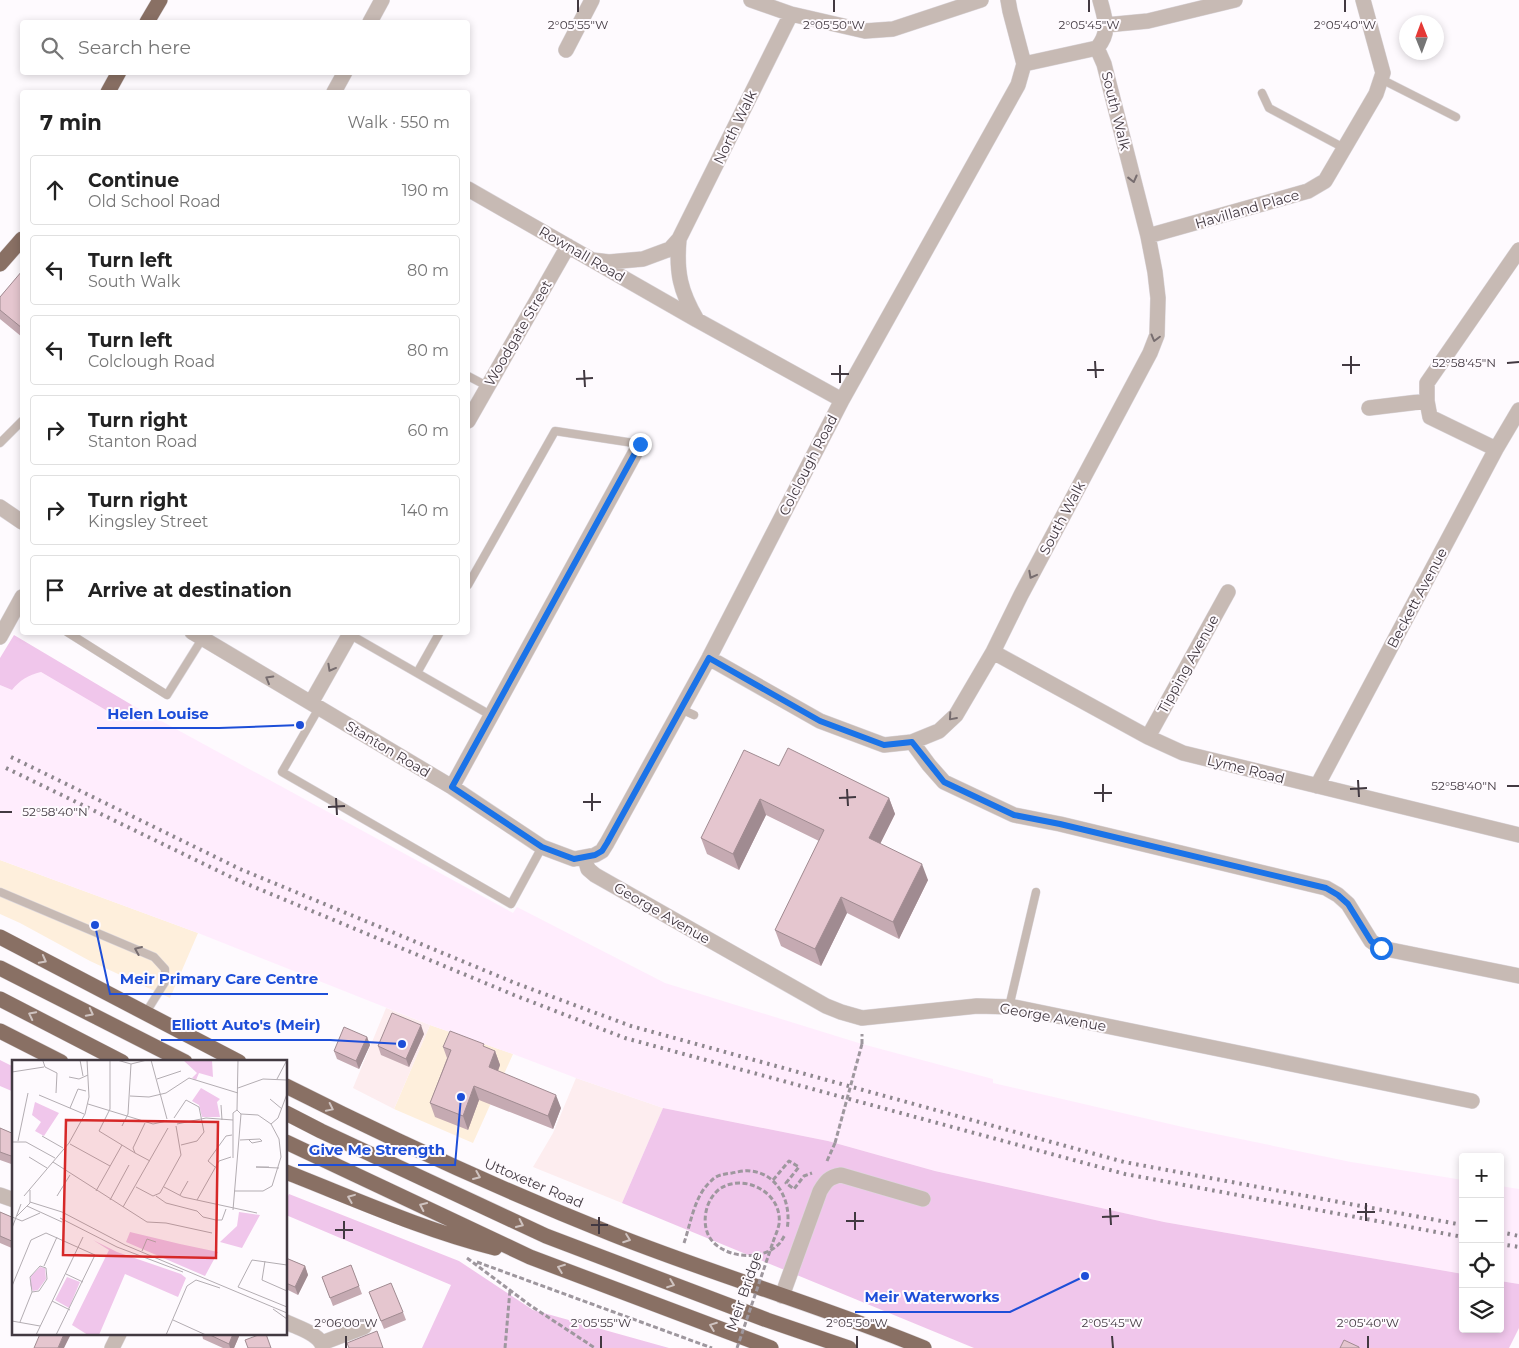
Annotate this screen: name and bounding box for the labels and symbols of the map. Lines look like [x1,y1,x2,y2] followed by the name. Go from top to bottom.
[1399,15,1444,60] north arrow
[548,17,608,32] text: 2°05'55"W
[803,17,865,32] text: 2°05'50"W
[1058,17,1120,32] text: 2°05'45"W
[1314,17,1376,32] text: 2°05'40"W
[1097,70,1135,153] street label: South Walk
[709,87,761,167] street label: North Walk
[1128,174,1138,182] one-way arrow
[1193,186,1301,232] street label: Havilland Place
[536,222,628,286] street label: Rownall Road
[480,276,556,389] street label: Woodgate Street
[1150,334,1160,342] one-way arrow
[1432,355,1496,370] text: 52°58'45"N
[775,411,841,519] street label: Colclough Road
[629,433,652,456] route end
[1035,478,1089,558] street label: South Walk
[1383,545,1451,651] street label: Beckett Avenue
[1028,570,1038,579] one-way arrow
[1153,611,1223,717] street label: Tipping Avenue
[327,663,337,672] one-way arrow
[266,675,275,685] one-way arrow
[97,698,219,728] callout: Helen Louise
[107,704,209,723] text: Helen Louise
[950,711,958,720] one-way arrow
[342,717,434,781] street label: Stanton Road
[1205,751,1287,787] street label: Lyme Road
[1431,778,1497,793] text: 52°58'40"N
[22,804,88,819] text: 52°58'40"N
[611,878,713,948] street label: George Avenue
[1370,937,1393,960] route start
[134,946,143,957] one-way arrow
[38,954,47,964] one-way arrow
[110,964,328,994] callout: Meir Primary Care Centre
[120,969,318,988] text: Meir Primary Care Centre
[998,999,1108,1035] street label: George Avenue
[85,1007,94,1017] one-way arrow
[161,1010,330,1040] callout: Elliott Auto's (Meir)
[29,1011,38,1021] one-way arrow
[171,1015,321,1034] text: Elliott Auto's (Meir)
[12,1060,288,1336] inset map
[325,1101,334,1112] one-way arrow
[298,1135,455,1165] callout: Give Me Strength
[309,1140,445,1159] text: Give Me Strength
[482,1154,586,1212] street label: Uttoxeter Road
[472,1170,481,1181] one-way arrow
[347,1193,356,1204] one-way arrow
[419,1202,428,1212] one-way arrow
[515,1218,524,1229] one-way arrow
[622,1233,631,1243] one-way arrow
[722,1249,766,1333] street label: Meir Bridge
[558,1264,566,1274] one-way arrow
[666,1278,675,1288] one-way arrow
[855,1282,1010,1312] callout: Meir Waterworks
[865,1287,999,1306] text: Meir Waterworks
[314,1315,378,1330] text: 2°06'00"W
[571,1315,631,1330] text: 2°05'55"W
[826,1315,888,1330] text: 2°05'50"W
[1081,1315,1143,1330] text: 2°05'45"W
[1337,1315,1399,1330] text: 2°05'40"W
[709,1322,718,1332] one-way arrow

